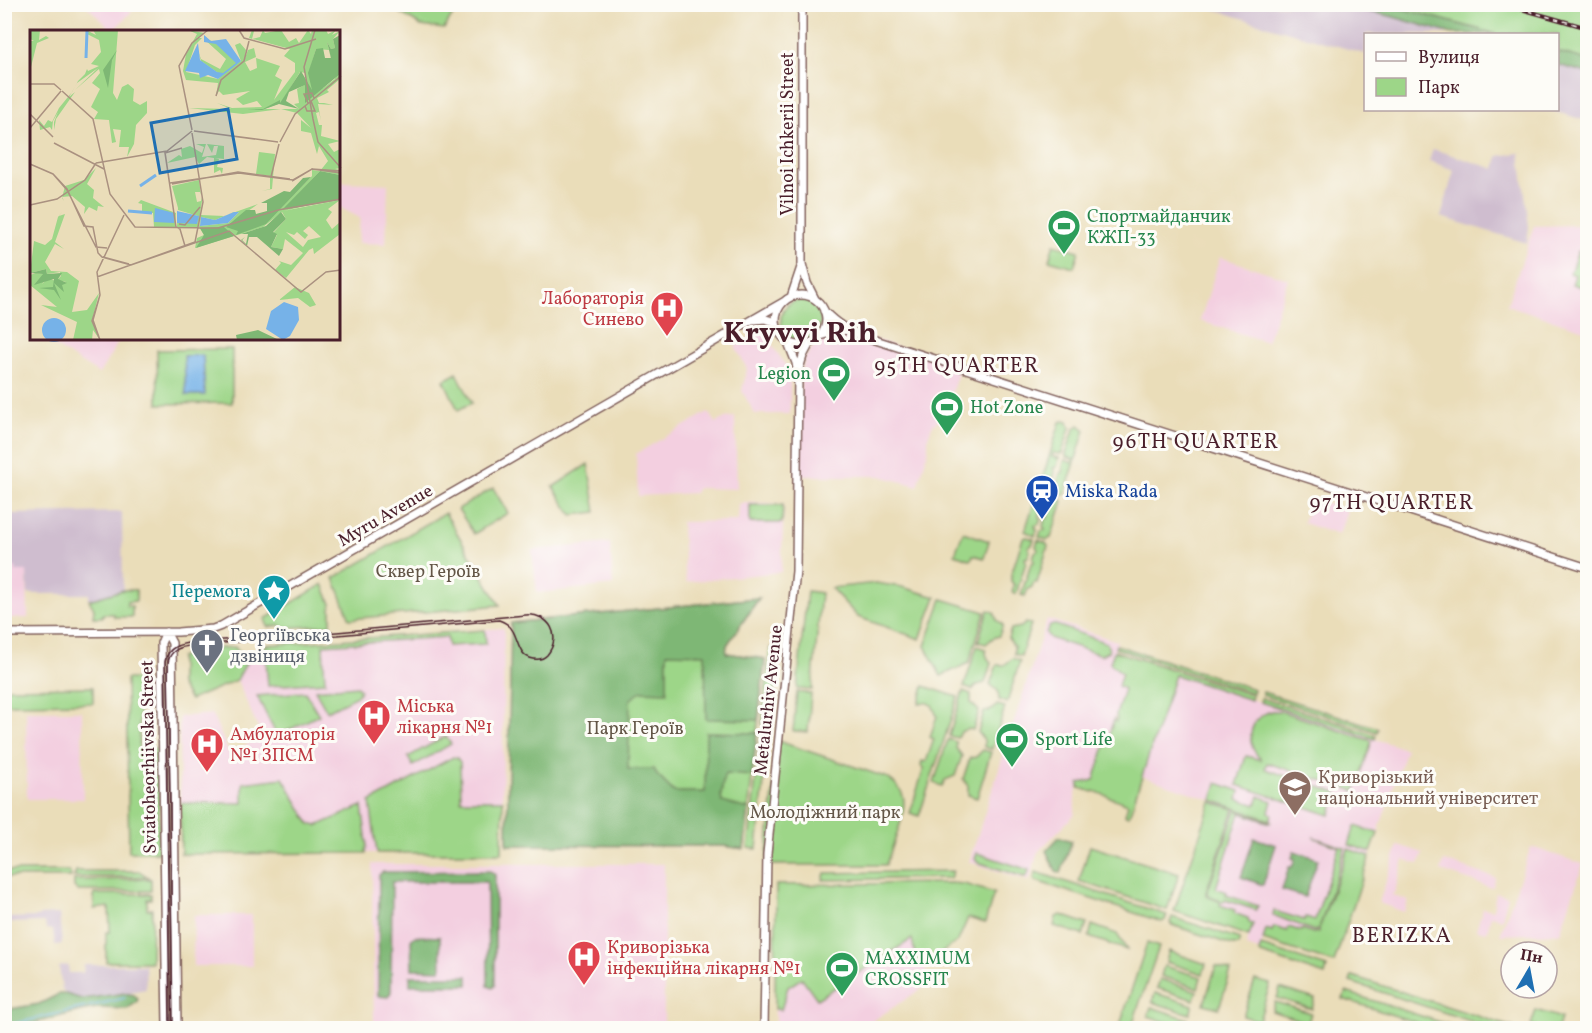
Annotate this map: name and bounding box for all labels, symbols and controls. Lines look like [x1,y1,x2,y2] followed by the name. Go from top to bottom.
[30,30,340,340] inset map
[1364,33,1559,111] legend
[1418,46,1480,71] text: Вулиця
[776,52,801,216] street label: Vilnoi Ichkerii Street
[1418,76,1460,101] text: Парк
[1087,205,1231,251] place label: Спортмайданчик КЖП-33
[1046,208,1082,255] sports icon: Спортмайданчик КЖП-33
[542,287,644,333] place label: Лабораторія Синево
[649,290,685,337] hospital icon: Лабораторія Синево
[723,313,877,355] district label: Kryvyi Rih
[874,352,1040,381] district label: 95TH QUARTER
[816,355,852,402] sports icon: Legion
[757,362,811,387] place label: Legion
[929,389,965,436] sports icon: Hot Zone
[970,396,1043,421] place label: Hot Zone
[1112,428,1280,457] district label: 96TH QUARTER
[1024,473,1060,520] station icon: Miska Rada
[334,479,438,554] street label: Myru Avenue
[1065,480,1158,505] place label: Miska Rada
[1309,489,1475,518] district label: 97TH QUARTER
[376,560,480,585] park label: Сквер Героїв
[256,573,292,620] place icon: Перемога
[172,580,251,605] place label: Перемога
[230,624,330,670] place label: Георгіївська дзвіниця
[749,624,790,776] street label: Metalurhiv Avenue
[189,627,225,674] church icon: Георгіївська дзвіниця
[135,660,164,854] street label: Sviatoheorhiivska Street
[397,695,493,741] place label: Міська лікарня №1
[356,698,392,745] hospital icon: Міська лікарня №1
[586,717,684,742] park label: Парк Героїв
[994,721,1030,768] sports icon: Sport Life
[230,723,335,769] place label: Амбулаторія №1 ЗПСМ
[189,726,225,773] hospital icon: Амбулаторія №1 ЗПСМ
[1035,728,1112,753] place label: Sport Life
[1318,766,1538,812] place label: Криворізький національний університет
[1277,769,1313,816] school or university icon: Криворізький національний університет
[750,801,901,826] park label: Молодіжний парк
[1352,922,1452,951] district label: BERIZKA
[607,936,801,982] place label: Криворізька інфекційна лікарня №1
[566,939,602,986] hospital icon: Криворізька інфекційна лікарня №1
[1499,940,1559,1000] north arrow
[1518,944,1544,970] text: Пн
[865,947,971,993] place label: MAXXIMUM CROSSFIT
[824,950,860,997] sports icon: MAXXIMUM CROSSFIT

